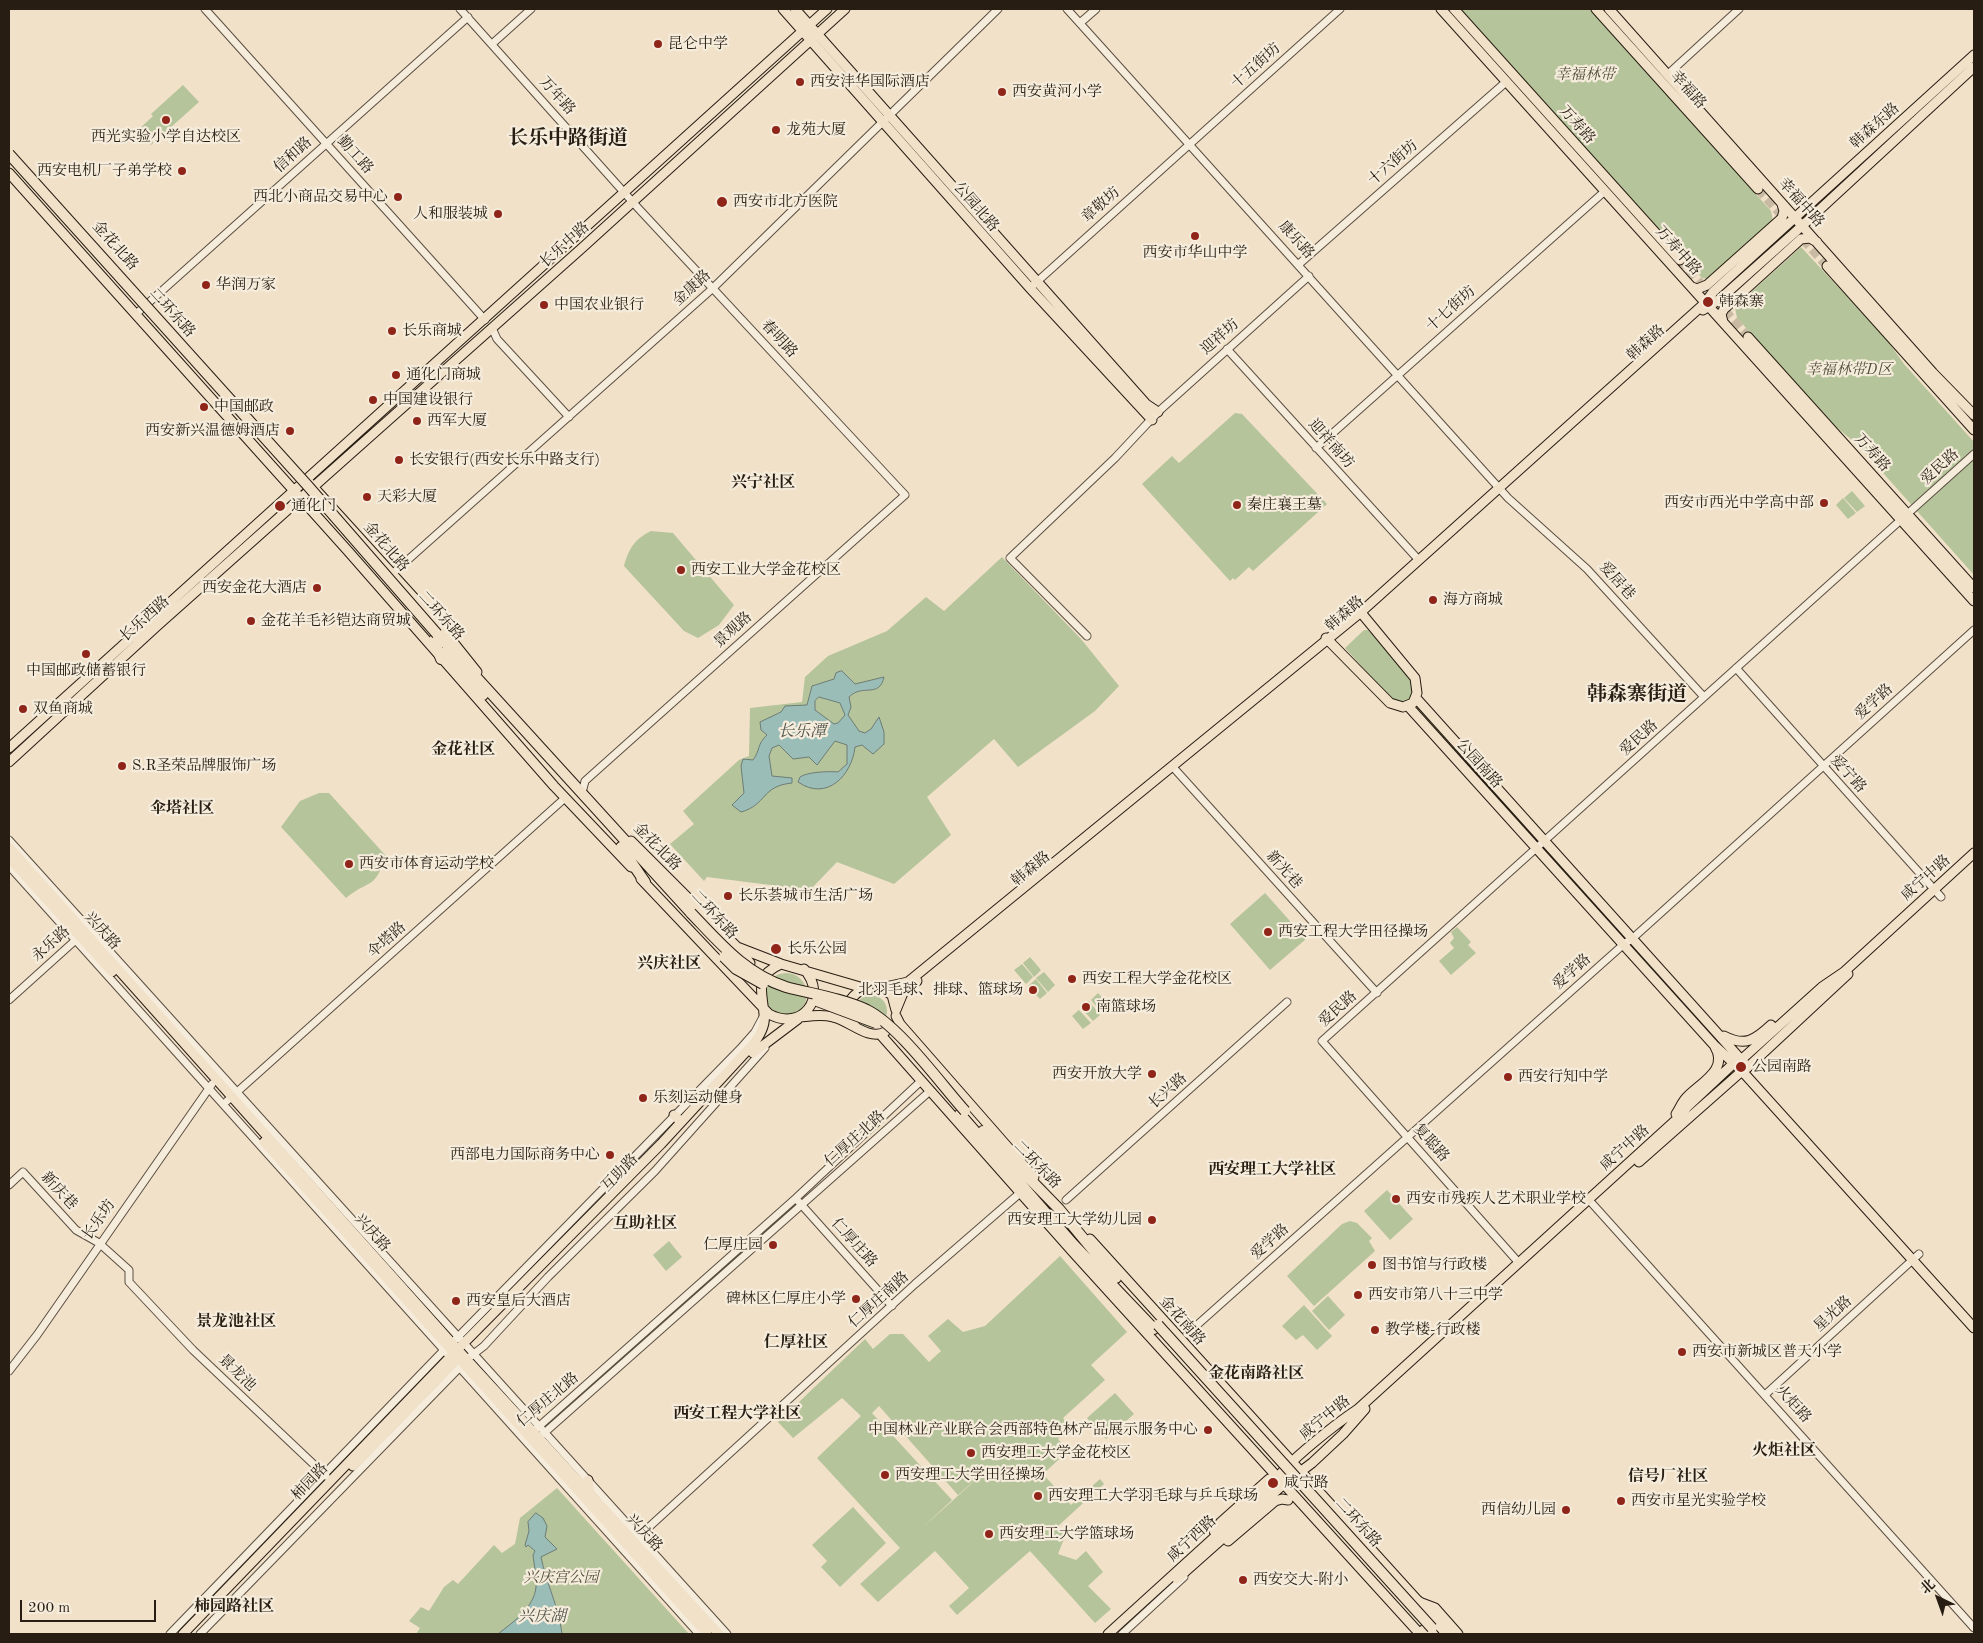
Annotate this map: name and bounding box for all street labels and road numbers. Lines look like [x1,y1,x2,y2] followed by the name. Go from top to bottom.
[1228,39,1284,93] street label: 十五街坊
[1666,67,1710,113] street label: 幸福路
[535,73,579,119] street label: 万年路
[1847,99,1903,153] street label: 韩森东路
[1555,102,1599,148] street label: 万寿路
[333,132,377,178] street label: 勤工路
[270,133,316,177] street label: 信和路
[1364,137,1422,189] street label: 十六街坊
[1774,175,1828,231] street label: 幸福中路
[950,178,1002,236] street label: 公园北路
[1078,183,1124,227] street label: 章敬坊
[1274,217,1318,263] street label: 康乐路
[88,218,142,274] street label: 金花北路
[537,218,593,272] street label: 长乐中路
[1651,223,1705,279] street label: 万寿中路
[669,266,715,310] street label: 金康路
[1423,282,1479,336] street label: 十七街坊
[145,285,199,341] street label: 二环东路
[1197,315,1243,359] street label: 迎祥坊
[757,316,801,362] street label: 春明路
[1623,321,1669,365] street label: 韩森路
[1304,416,1358,472] street label: 迎祥南坊
[1850,430,1894,476] street label: 万寿路
[1917,445,1963,489] street label: 爱民路
[360,518,412,576] street label: 金花北路
[1595,558,1639,604] street label: 爱居巷
[414,588,468,644] street label: 二环东路
[117,592,173,646] street label: 长乐西路
[1322,592,1368,636] street label: 韩森路
[710,608,756,652] street label: 景观路
[1851,680,1897,724] street label: 爱学路
[1616,716,1662,760] street label: 爱民路
[1452,736,1506,792] street label: 公园南路
[1826,751,1870,797] street label: 爱宁路
[629,819,685,875] street label: 金花北路
[1262,847,1306,893] street label: 新光巷
[1008,848,1054,890] street label: 韩森路
[1898,851,1954,905] street label: 咸宁中路
[687,887,741,943] street label: 二环东路
[80,908,124,954] street label: 兴庆路
[364,918,410,962] street label: 伞塔路
[28,922,74,966] street label: 永乐路
[1549,950,1595,994] street label: 爱学路
[1315,987,1361,1031] street label: 爱民路
[1145,1069,1191,1113] street label: 长兴路
[821,1107,889,1171] street label: 仁厚庄北路
[1409,1120,1453,1166] street label: 复聪路
[1597,1121,1653,1175] street label: 咸宁中路
[1010,1137,1064,1193] street label: 二环东路
[598,1151,642,1195] street label: 互助路
[37,1168,81,1214] street label: 新庆巷
[79,1196,119,1244] street label: 长乐坊
[350,1210,394,1256] street label: 兴庆路
[827,1215,881,1271] street label: 仁厚庄路
[1247,1220,1293,1264] street label: 爱学路
[845,1268,913,1332] street label: 仁厚庄南路
[1810,1292,1856,1336] street label: 星光路
[1155,1293,1209,1349] street label: 金花南路
[215,1351,259,1395] street label: 景龙池
[513,1369,583,1431] street label: 仁厚庄北路
[1771,1381,1815,1427] street label: 火炬路
[1296,1392,1354,1444] street label: 咸宁中路
[288,1460,332,1504] street label: 柿园路
[1331,1495,1385,1551] street label: 二环东路
[622,1510,666,1556] street label: 兴庆路
[1164,1512,1220,1566] street label: 咸宁西路

